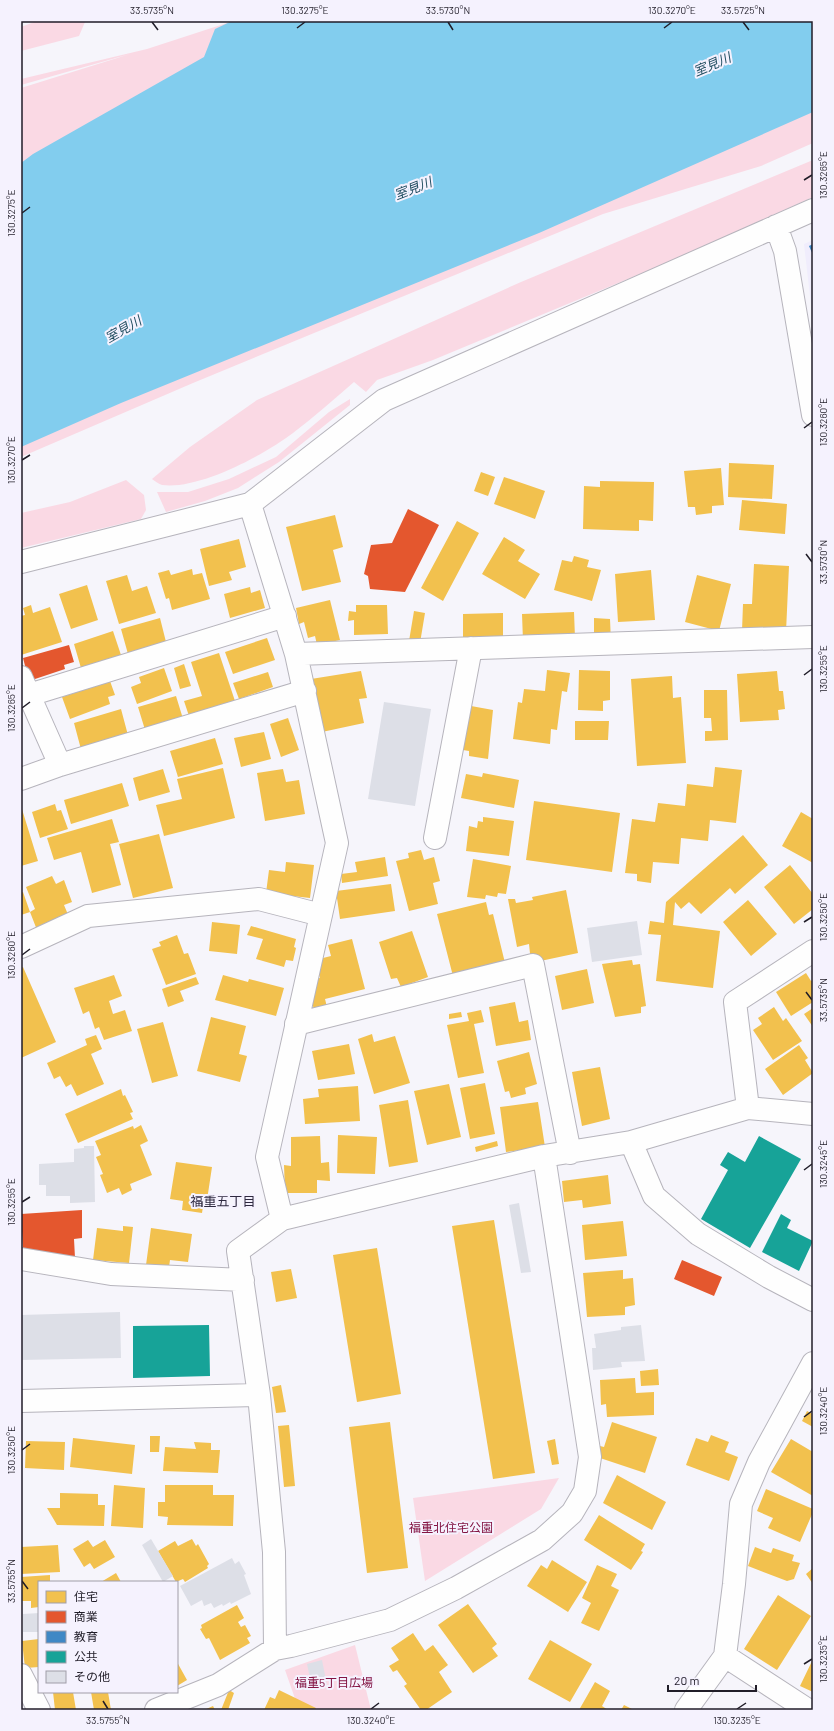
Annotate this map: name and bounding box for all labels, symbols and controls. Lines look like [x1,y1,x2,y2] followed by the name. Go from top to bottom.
[130,4,174,16] text: 33.5735°N
[281,4,329,16] text: 130.3275°E
[426,4,470,16] text: 33.5730°N
[648,4,696,16] text: 130.3270°E
[721,4,765,16] text: 33.5725°N
[691,48,735,79] water label: 室見川
[817,151,829,199] text: 130.3265°E
[392,173,436,202] water label: 室見川
[5,189,17,237] text: 130.3275°E
[102,311,146,346] water label: 室見川
[817,398,829,446] text: 130.3260°E
[5,436,17,484] text: 130.3270°E
[817,540,829,584] text: 33.5730°N
[817,645,829,693] text: 130.3255°E
[5,684,17,732] text: 130.3265°E
[817,893,829,941] text: 130.3250°E
[5,931,17,979] text: 130.3260°E
[817,978,829,1022] text: 33.5735°N
[817,1140,829,1188] text: 130.3245°E
[5,1178,17,1226] text: 130.3255°E
[190,1193,256,1209] district label: 福重五丁目
[817,1387,829,1435] text: 130.3240°E
[5,1426,17,1474] text: 130.3250°E
[409,1520,493,1534] park label: 福重北住宅公園
[5,1559,17,1603] text: 33.5755°N
[38,1581,178,1693] legend
[74,1589,98,1603] text: 住宅
[74,1609,98,1623] text: 商業
[74,1629,98,1643] text: 教育
[817,1635,829,1683] text: 130.3235°E
[74,1649,98,1663] text: 公共
[668,1667,756,1693] scale bar
[74,1669,110,1683] text: その他
[674,1673,700,1687] text: 20 m
[295,1675,373,1689] park label: 福重5丁目広場
[86,1714,130,1726] text: 33.5755°N
[347,1714,395,1726] text: 130.3240°E
[713,1714,761,1726] text: 130.3235°E

